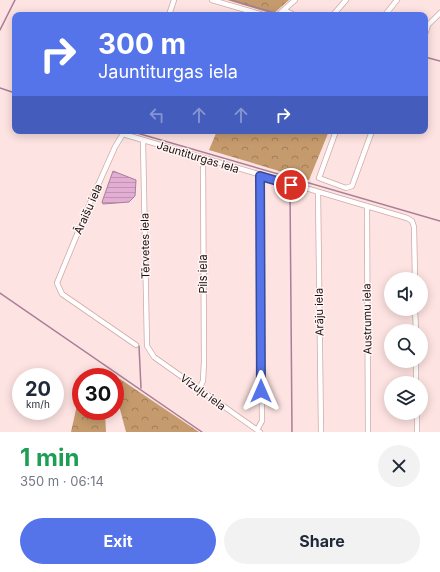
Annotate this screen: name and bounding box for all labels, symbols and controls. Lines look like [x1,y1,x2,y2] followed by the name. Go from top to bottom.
[98,27,186,61] text: 300 m
[32,28,84,80] icon: right
[98,61,238,82] text: Jauntiturgas iela
[146,104,168,126] icon: left
[188,104,210,126] icon: ahead
[230,104,252,126] icon: ahead
[272,104,294,126] icon: right
[155,138,241,176] street label: Jauntiturgas iela
[274,168,308,202] pin
[280,174,302,196] icon: arrive
[71,182,105,236] street label: Āraišu iela
[137,213,153,279] street label: Tērvetes iela
[196,254,210,294] street label: Pils iela
[384,272,428,420] map controls
[384,272,428,316] button: sound
[359,283,375,355] street label: Austrumu iela
[312,288,326,336] street label: Arāju iela
[384,324,428,368] button: search
[72,368,124,420] speed limit sign: 30
[240,370,282,412] position arrow
[177,371,229,413] street label: Vizuļu iela
[384,376,428,420] button: layers
[25,377,51,401] text: 20
[26,398,50,410] text: km/h
[20,443,79,472] text: 1 min
[378,445,420,487] button: close
[20,473,104,489] text: 350 m · 06:14
[20,518,216,564] button: Exit
[224,518,420,564] button: Share

